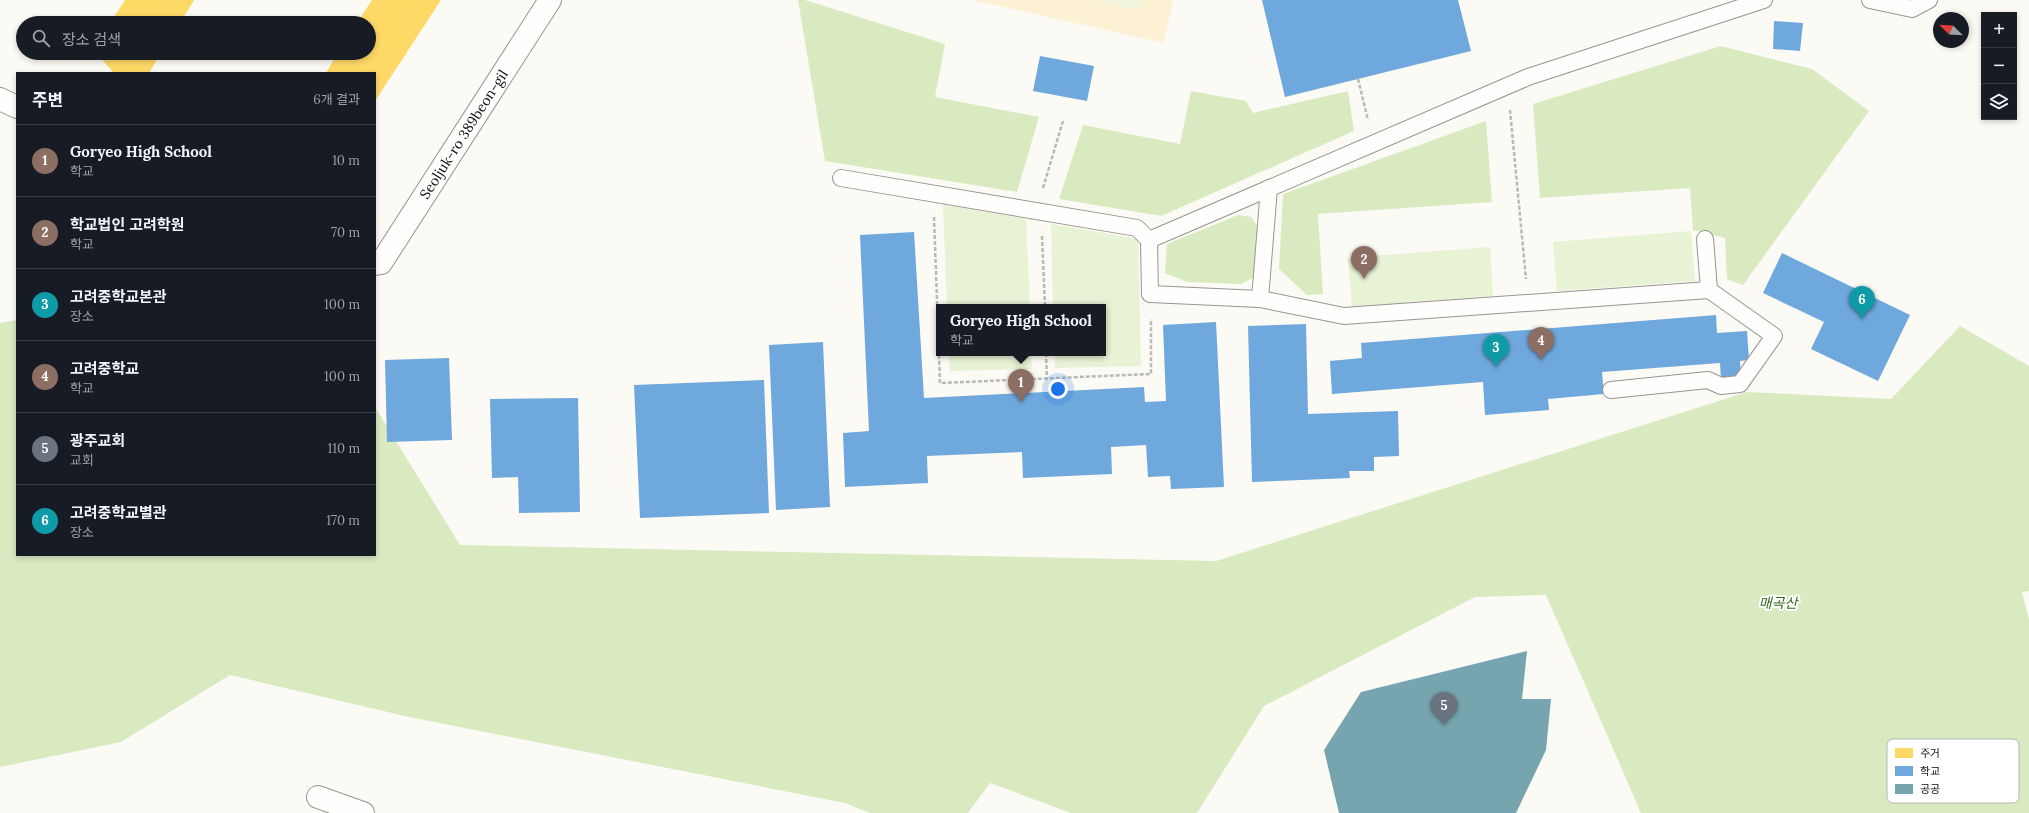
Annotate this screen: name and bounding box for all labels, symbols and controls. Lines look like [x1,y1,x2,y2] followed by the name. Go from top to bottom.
[1933,12,1969,48] north arrow
[1981,12,2017,120] map controls
[1981,12,2017,48] button: +
[16,16,376,60] search box
[30,27,52,49] icon: search
[62,30,121,49] text: 장소 검색
[1981,48,2017,84] button: −
[415,66,512,202] street label: Seoljuk-ro 389beon-gil
[1981,84,2017,120] button: layers
[32,89,63,111] text: 주변
[313,91,360,108] text: 6개 결과
[70,142,212,161] text: Goryeo High School
[42,152,48,169] text: 1
[332,152,360,169] text: 10 m
[70,163,94,180] text: 학교
[70,215,184,234] text: 학교법인 고려학원
[42,224,48,241] text: 2
[331,224,360,241] text: 70 m
[70,236,94,253] text: 학교
[1351,246,1377,279] pin: 2
[1849,286,1875,319] pin: 6
[70,287,167,306] text: 고려중학교본관
[41,296,49,313] text: 3
[324,296,360,313] text: 100 m
[936,304,1106,356] popup
[70,308,94,325] text: 장소
[950,311,1092,330] text: Goryeo High School
[1528,327,1554,360] pin: 4
[950,332,974,349] text: 학교
[1483,334,1509,367] pin: 3
[70,359,139,378] text: 고려중학교
[41,368,49,385] text: 4
[324,368,360,385] text: 100 m
[1008,369,1034,402] pin: 1
[1048,379,1068,399] your location
[70,380,94,397] text: 학교
[70,431,125,450] text: 광주교회
[41,440,49,457] text: 5
[327,440,360,457] text: 110 m
[70,452,94,469] text: 교회
[70,503,167,522] text: 고려중학교별관
[41,512,49,529] text: 6
[326,512,360,529] text: 170 m
[70,524,94,541] text: 장소
[1759,594,1799,612] park label: 매곡산
[1431,692,1457,725] pin: 5
[1887,739,2019,803] legend
[1920,746,1940,760] text: 주거
[1920,764,1940,778] text: 학교
[1920,782,1940,796] text: 공공

